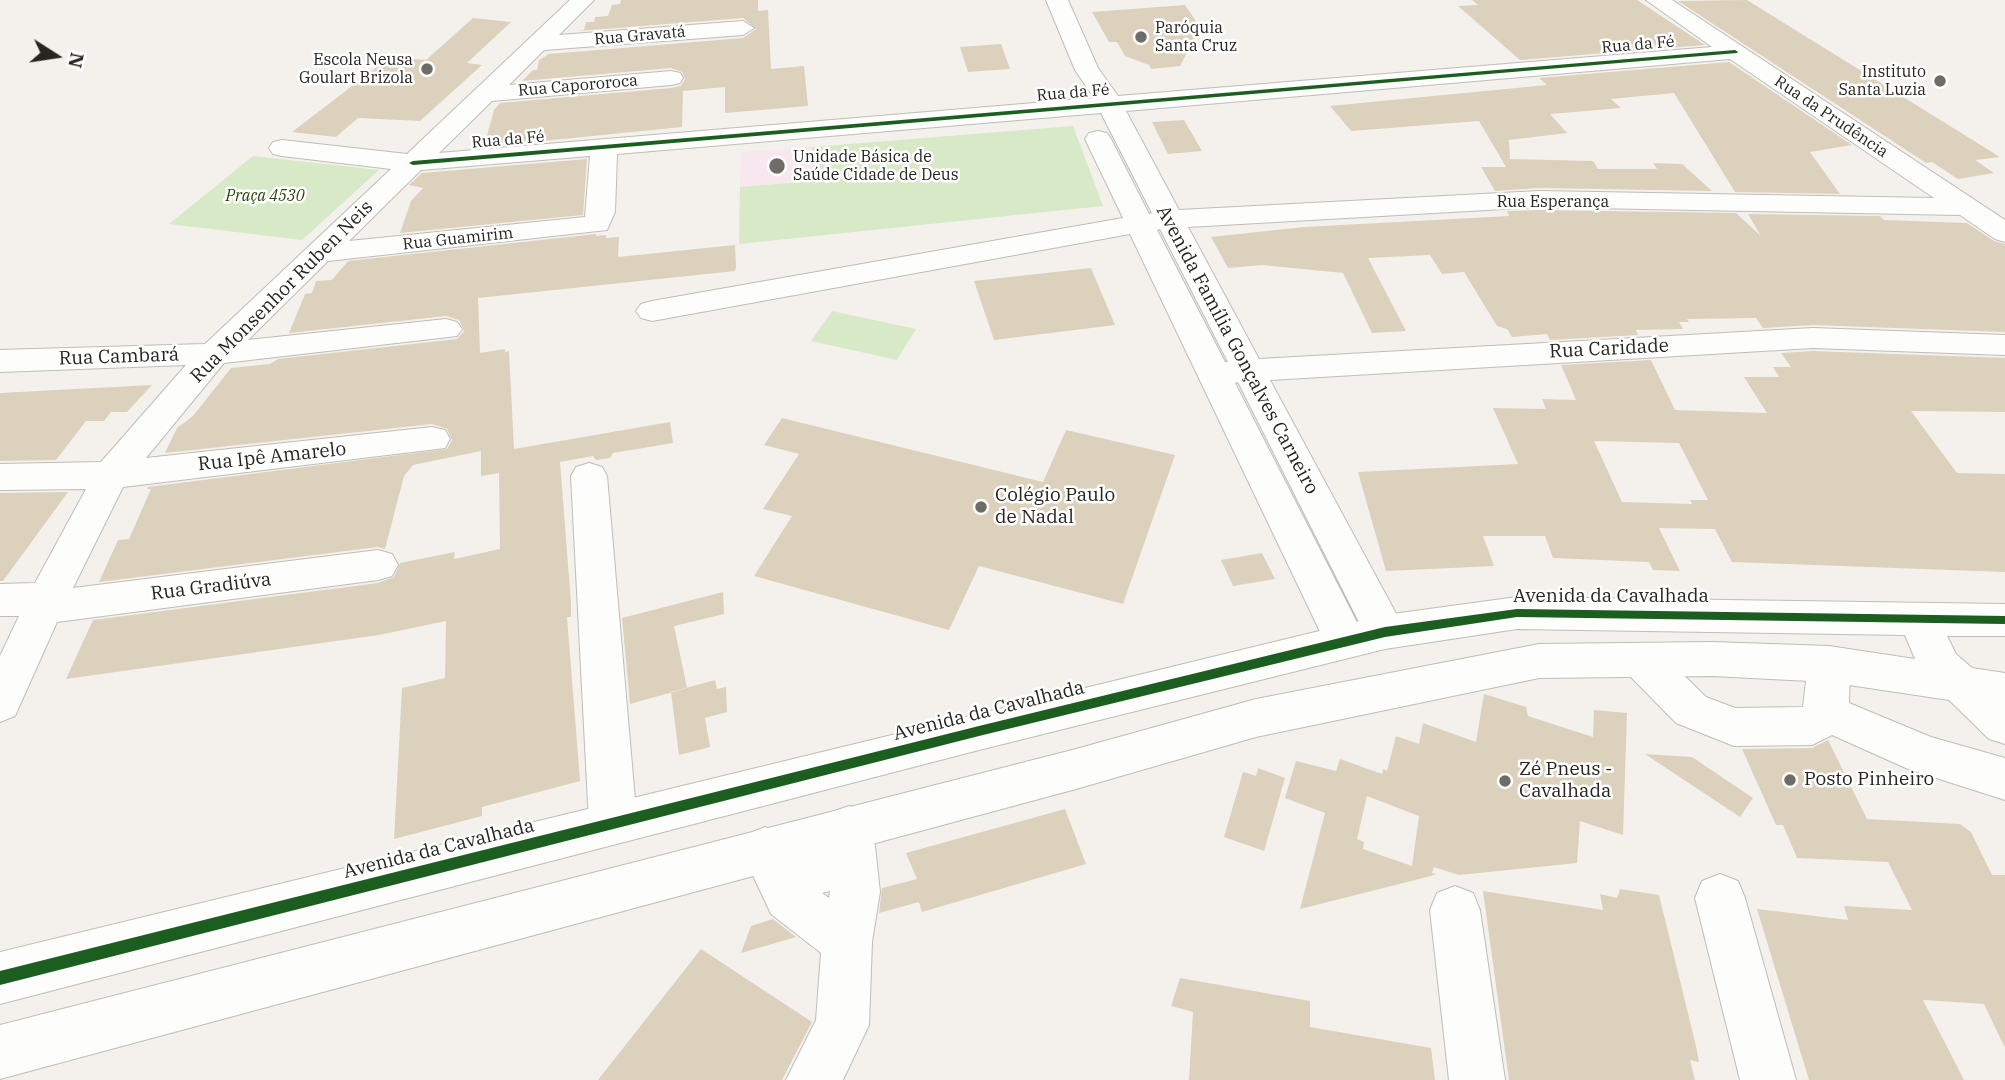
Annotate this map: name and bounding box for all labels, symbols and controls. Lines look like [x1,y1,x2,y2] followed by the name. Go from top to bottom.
[1155,18,1237,56] place label: Paróquia Santa Cruz
[21,21,91,91] north arrow
[594,22,686,50] street label: Rua Gravatá
[1133,29,1149,45] marker: Paróquia Santa Cruz
[1601,32,1675,58] street label: Rua da Fé
[299,50,413,88] place label: Escola Neusa Goulart Brizola
[63,51,90,70] text: N
[419,61,435,77] marker: Escola Neusa Goulart Brizola
[1838,62,1926,100] place label: Instituto Santa Luzia
[517,71,639,101] street label: Rua Capororoca
[1771,72,1891,162] street label: Rua da Prudência
[1932,73,1948,89] marker: Instituto Santa Luzia
[1036,80,1110,106] street label: Rua da Fé
[471,127,545,153] street label: Rua da Fé
[793,147,958,185] place label: Unidade Básica de Saúde Cidade de Deus
[767,156,787,176] marker: Unidade Básica de Saúde Cidade de Deus
[226,186,304,206] park label: Praça 4530
[1497,192,1609,212] street label: Rua Esperança
[186,196,378,388] street label: Rua Monsenhor Ruben Neis
[1151,202,1323,498] street label: Avenida Família Gonçalves Carneiro
[402,224,514,254] street label: Rua Guamirim
[1549,334,1669,364] street label: Rua Caridade
[58,344,180,370] street label: Rua Cambará
[197,438,347,476] street label: Rua Ipê Amarelo
[995,485,1115,529] place label: Colégio Paulo de Nadal
[973,499,989,515] marker: Colégio Paulo de Nadal
[149,568,273,606] street label: Rua Gradiúva
[1513,586,1709,608] street label: Avenida da Cavalhada
[891,676,1087,746] street label: Avenida da Cavalhada
[1519,759,1613,803] place label: Zé Pneus - Cavalhada
[1804,769,1934,791] place label: Posto Pinheiro
[1782,772,1798,788] marker: Posto Pinheiro
[1497,773,1513,789] marker: Zé Pneus - Cavalhada
[341,814,537,884] street label: Avenida da Cavalhada

